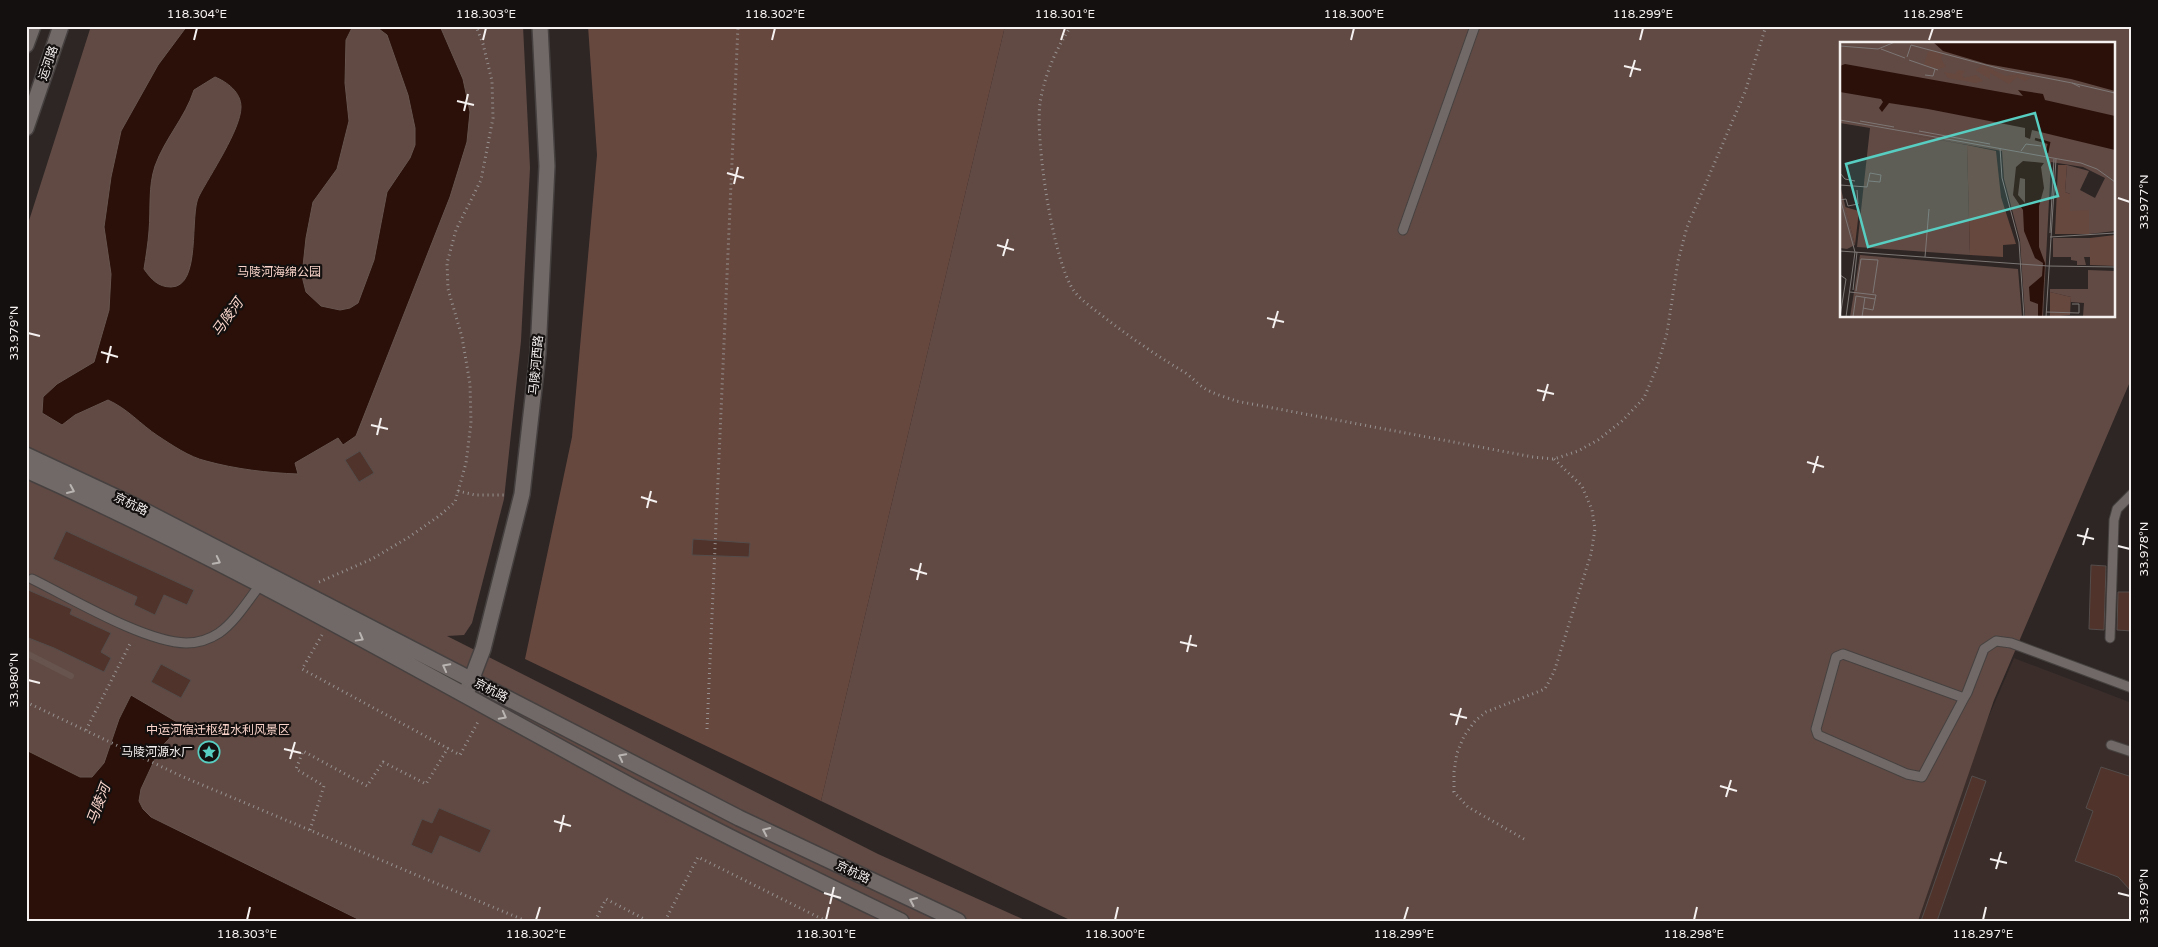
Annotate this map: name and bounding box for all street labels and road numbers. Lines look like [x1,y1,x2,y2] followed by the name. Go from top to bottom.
[36,44,60,82] street label: 运河路
[526,334,546,396] street label: 马陵河西路
[112,490,150,518] street label: 京杭路
[472,676,510,704] street label: 京杭路
[834,858,872,886] street label: 京杭路

